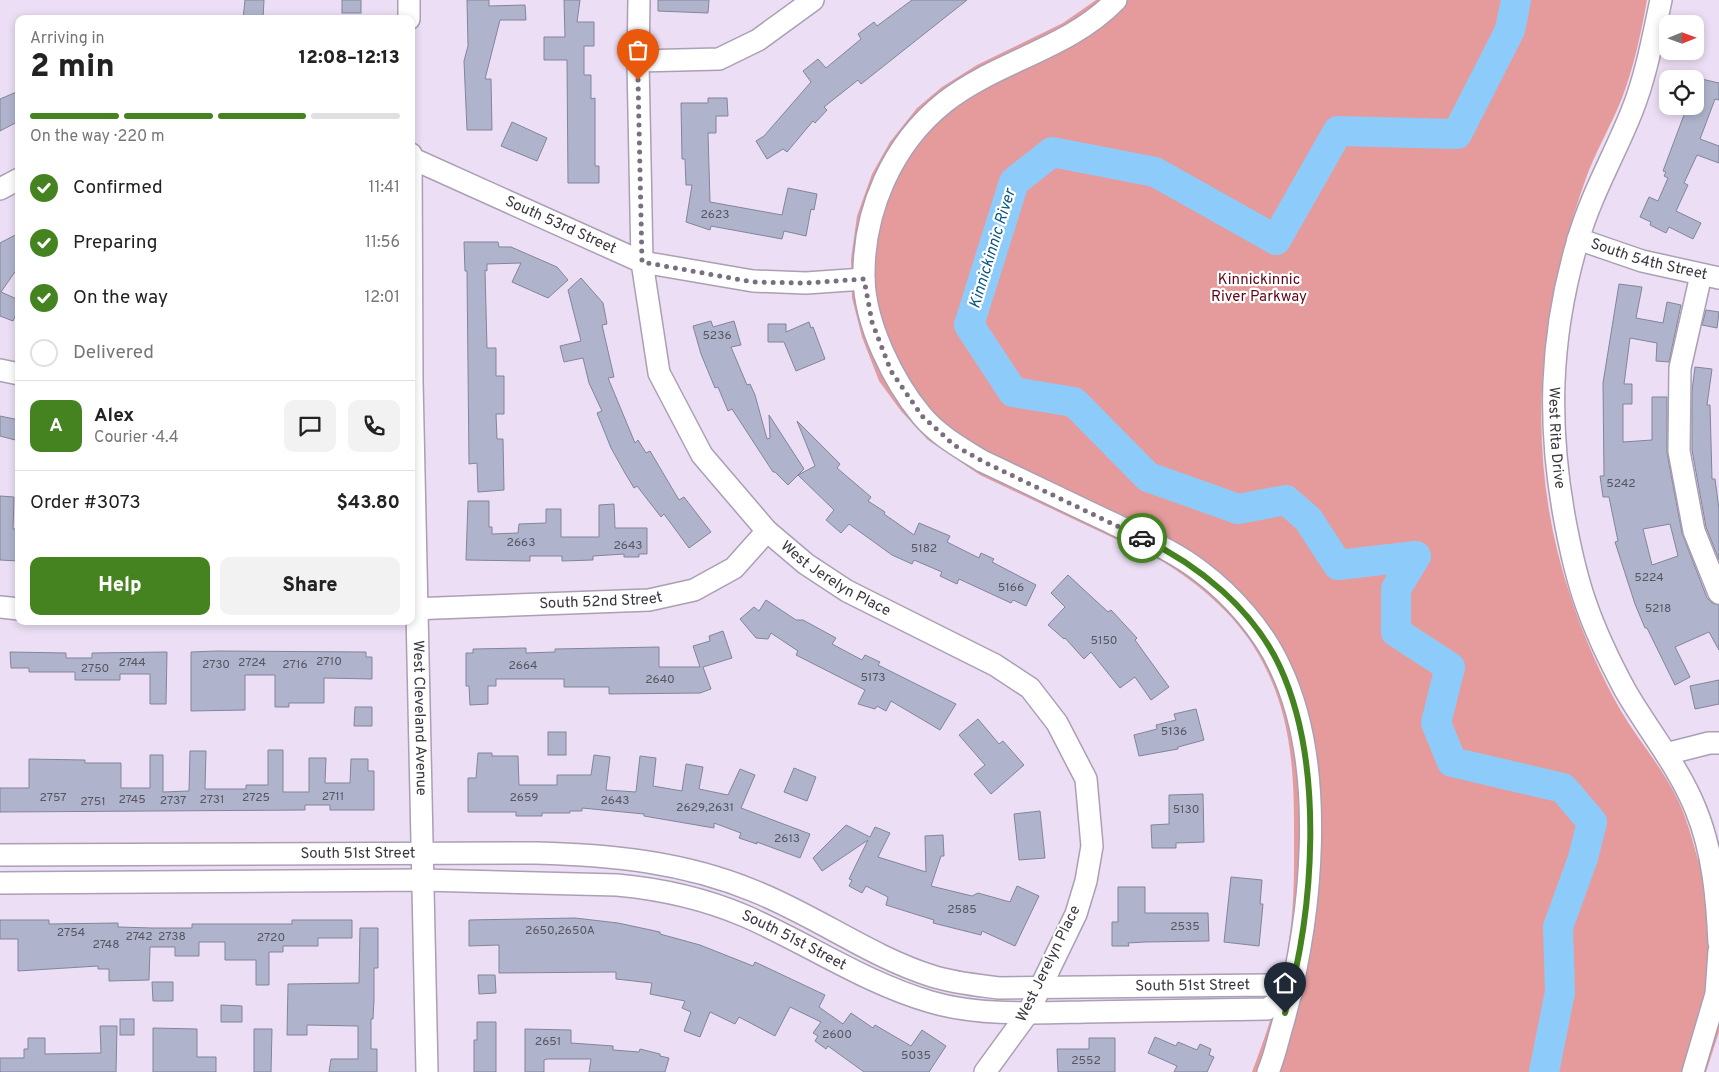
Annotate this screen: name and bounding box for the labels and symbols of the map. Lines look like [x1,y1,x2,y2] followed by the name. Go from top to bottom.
[1659,15,1704,60] north arrow
[617,29,659,80] pin
[965,185,1021,311] water label: Kinnickinnic River
[502,192,619,259] street label: South 53rd Street
[700,207,730,223] house number: 2623
[1588,234,1709,285] street label: South 54th Street
[1211,271,1307,307] park label: Kinnickinnic River Parkway
[702,328,732,344] house number: 5236
[1544,386,1569,490] street label: West Rita Drive
[1606,476,1636,492] house number: 5242
[1117,513,1167,563] courier
[507,535,535,551] house number: 2663
[776,537,894,621] street label: West Jerelyn Place
[613,538,643,554] house number: 2643
[911,541,937,557] house number: 5182
[1634,570,1664,586] house number: 5224
[998,580,1024,596] house number: 5166
[539,588,664,614] street label: South 52nd Street
[1645,601,1671,617] house number: 5218
[1090,633,1118,649] house number: 5150
[408,640,431,796] street label: West Cleveland Avenue
[316,654,342,670] house number: 2710
[118,655,146,671] house number: 2744
[238,655,266,671] house number: 2724
[202,657,230,673] house number: 2730
[282,657,308,673] house number: 2716
[508,658,538,674] house number: 2664
[81,661,109,677] house number: 2750
[860,670,886,686] house number: 5173
[645,672,675,688] house number: 2640
[1161,724,1187,740] house number: 5136
[322,789,344,805] house number: 2711
[39,790,67,806] house number: 2757
[242,790,270,806] house number: 2725
[509,790,539,806] house number: 2659
[118,792,146,808] house number: 2745
[200,792,224,808] house number: 2731
[160,793,186,809] house number: 2737
[600,793,630,809] house number: 2643
[80,794,106,810] house number: 2751
[676,800,734,816] house number: 2629,2631
[1173,802,1199,818] house number: 5130
[774,831,800,847] house number: 2613
[300,844,416,863] street label: South 51st Street
[947,902,977,918] house number: 2585
[1013,903,1085,1025] street label: West Jerelyn Place
[739,906,850,975] street label: South 51st Street
[1170,919,1200,935] house number: 2535
[525,923,595,939] house number: 2650,2650A
[57,925,85,941] house number: 2754
[125,929,153,945] house number: 2742
[158,929,186,945] house number: 2738
[257,930,285,946] house number: 2720
[92,937,120,953] house number: 2748
[1264,962,1306,1013] pin
[1135,976,1250,996] street label: South 51st Street
[822,1027,852,1043] house number: 2600
[535,1034,561,1050] house number: 2651
[901,1048,931,1064] house number: 5035
[1071,1053,1101,1069] house number: 2552

